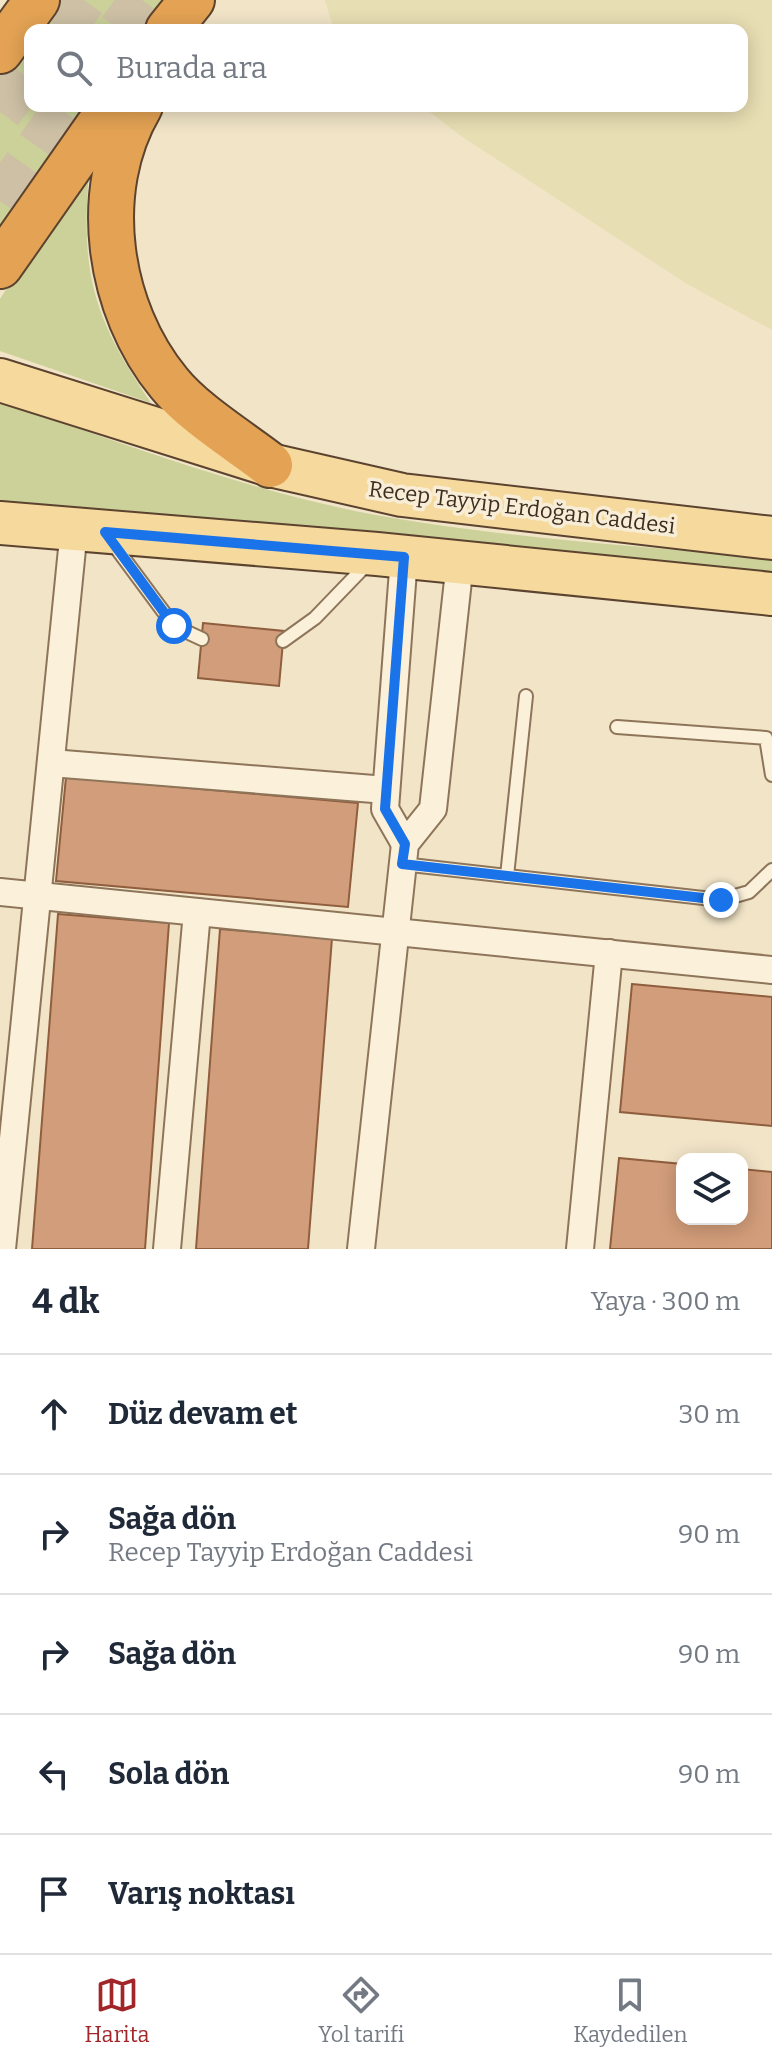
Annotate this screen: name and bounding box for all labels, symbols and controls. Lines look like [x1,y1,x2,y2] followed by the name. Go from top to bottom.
[24,24,748,112] search box
[52,46,96,90] icon: search
[116,50,267,86] text: Burada ara
[367,475,677,540] street label: Recep Tayyip Erdoğan Caddesi
[156,608,192,644] route start
[703,882,739,918] route end
[676,1153,748,1225] map controls
[676,1153,748,1225] button: layers
[32,1281,100,1322] text: 4 dk
[591,1286,740,1317] text: Yaya · 300 m
[32,1392,76,1436] icon: ahead
[108,1396,297,1432] text: Düz devam et
[679,1399,740,1430] text: 30 m
[108,1501,236,1537] text: Sağa dön
[32,1512,76,1556] icon: right
[678,1519,740,1550] text: 90 m
[108,1537,473,1568] text: Recep Tayyip Erdoğan Caddesi
[32,1632,76,1676] icon: right
[108,1636,236,1672] text: Sağa dön
[678,1639,740,1670] text: 90 m
[32,1752,76,1796] icon: left
[108,1756,229,1792] text: Sola dön
[678,1759,740,1790] text: 90 m
[32,1872,76,1916] icon: arrive
[108,1876,295,1912] text: Varış noktası
[84,1973,149,2048] tab: Harita
[318,1973,404,2048] tab: Yol tarifi
[573,1973,688,2048] tab: Kaydedilen

